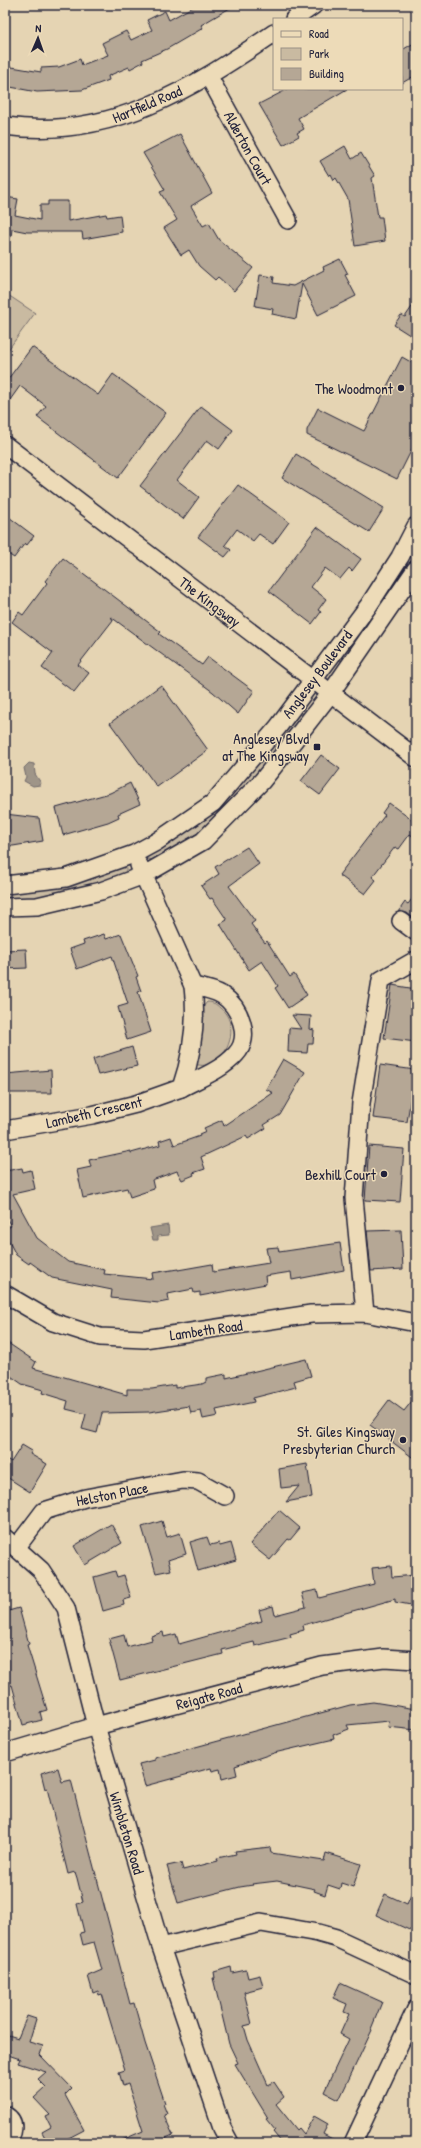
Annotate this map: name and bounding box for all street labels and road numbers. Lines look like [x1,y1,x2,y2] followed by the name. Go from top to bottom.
[109,80,185,128] street label: Hartfield Road
[219,107,277,189] street label: Alderton Court
[175,572,245,632] street label: The Kingsway
[277,625,357,722] street label: Anglesey Boulevard
[44,1091,145,1133] street label: Lambeth Crescent
[168,1314,244,1345] street label: Lambeth Road
[74,1477,150,1511] street label: Helston Place
[174,1677,245,1715] street label: Reigate Road
[105,1789,150,1877] street label: Wimbleton Road

